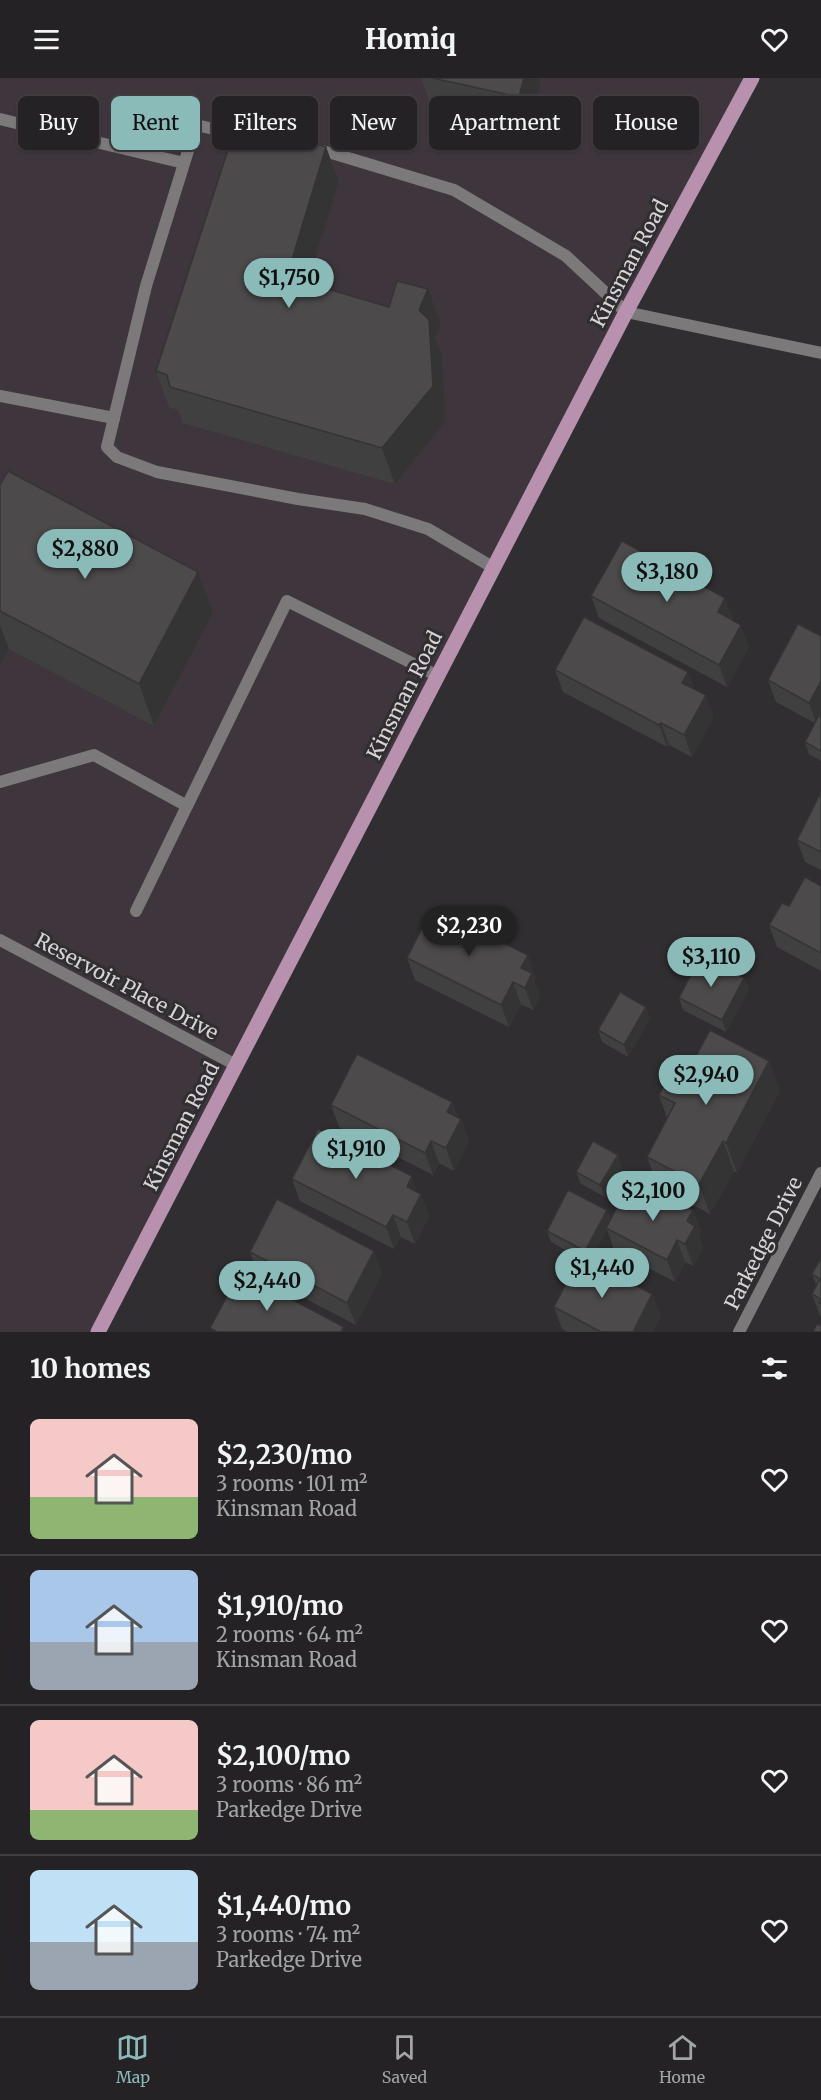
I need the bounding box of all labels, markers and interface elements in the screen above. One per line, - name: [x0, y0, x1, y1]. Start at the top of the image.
- text: Homiq: [365, 22, 456, 56]
- icon: menu: [30, 23, 63, 56]
- icon: heart: [758, 23, 791, 56]
- chip: Buy: [18, 96, 99, 150]
- chip: Rent: [111, 96, 200, 150]
- chip: Filters: [212, 96, 318, 150]
- chip: New: [330, 96, 417, 150]
- chip: Apartment: [429, 96, 581, 150]
- chip: House: [593, 96, 699, 150]
- street label: Kinsman Road: [585, 195, 673, 331]
- pin: $1,750: [240, 258, 338, 309]
- text: $1,750: [258, 265, 320, 290]
- pin: $2,880: [36, 529, 134, 580]
- text: $2,880: [51, 536, 119, 561]
- pin: $3,180: [618, 552, 716, 603]
- text: $3,180: [635, 559, 699, 584]
- street label: Kinsman Road: [361, 627, 447, 763]
- pin: $2,230: [420, 906, 518, 957]
- text: $2,230: [436, 913, 502, 938]
- street label: Reservoir Place Drive: [31, 927, 223, 1045]
- pin: $3,110: [662, 937, 760, 988]
- text: $3,110: [681, 944, 741, 969]
- pin: $2,940: [657, 1055, 755, 1106]
- street label: Kinsman Road: [138, 1058, 224, 1194]
- text: $2,940: [673, 1062, 739, 1087]
- pin: $1,910: [307, 1129, 405, 1180]
- text: $1,910: [326, 1136, 386, 1161]
- pin: $2,100: [604, 1171, 702, 1222]
- street label: Parkedge Drive: [719, 1172, 807, 1314]
- text: $2,100: [620, 1178, 686, 1203]
- pin: $1,440: [553, 1248, 651, 1299]
- text: $1,440: [569, 1255, 635, 1280]
- pin: $2,440: [218, 1261, 316, 1312]
- text: $2,440: [233, 1268, 301, 1293]
- text: 10 homes: [30, 1352, 151, 1385]
- icon: filters: [758, 1352, 791, 1385]
- text: $2,230/mo: [216, 1438, 352, 1471]
- icon: home: [78, 1443, 150, 1515]
- icon: heart: [758, 1463, 791, 1496]
- text: 3 rooms · 101 m²: [216, 1471, 367, 1496]
- text: Kinsman Road: [216, 1496, 357, 1521]
- text: $1,910/mo: [216, 1589, 343, 1622]
- icon: home: [78, 1594, 150, 1666]
- icon: heart: [758, 1614, 791, 1647]
- text: 2 rooms · 64 m²: [216, 1622, 363, 1647]
- text: Kinsman Road: [216, 1647, 357, 1672]
- text: $2,100/mo: [216, 1739, 350, 1772]
- icon: home: [78, 1744, 150, 1816]
- icon: heart: [758, 1764, 791, 1797]
- text: 3 rooms · 86 m²: [216, 1772, 362, 1797]
- text: Parkedge Drive: [216, 1797, 362, 1822]
- text: $1,440/mo: [216, 1889, 351, 1922]
- icon: home: [78, 1894, 150, 1966]
- icon: heart: [758, 1914, 791, 1947]
- text: 3 rooms · 74 m²: [216, 1922, 360, 1947]
- text: Parkedge Drive: [216, 1947, 362, 1972]
- tab: Map: [116, 2031, 150, 2087]
- tab: Saved: [382, 2031, 427, 2087]
- tab: Home: [659, 2031, 705, 2087]

